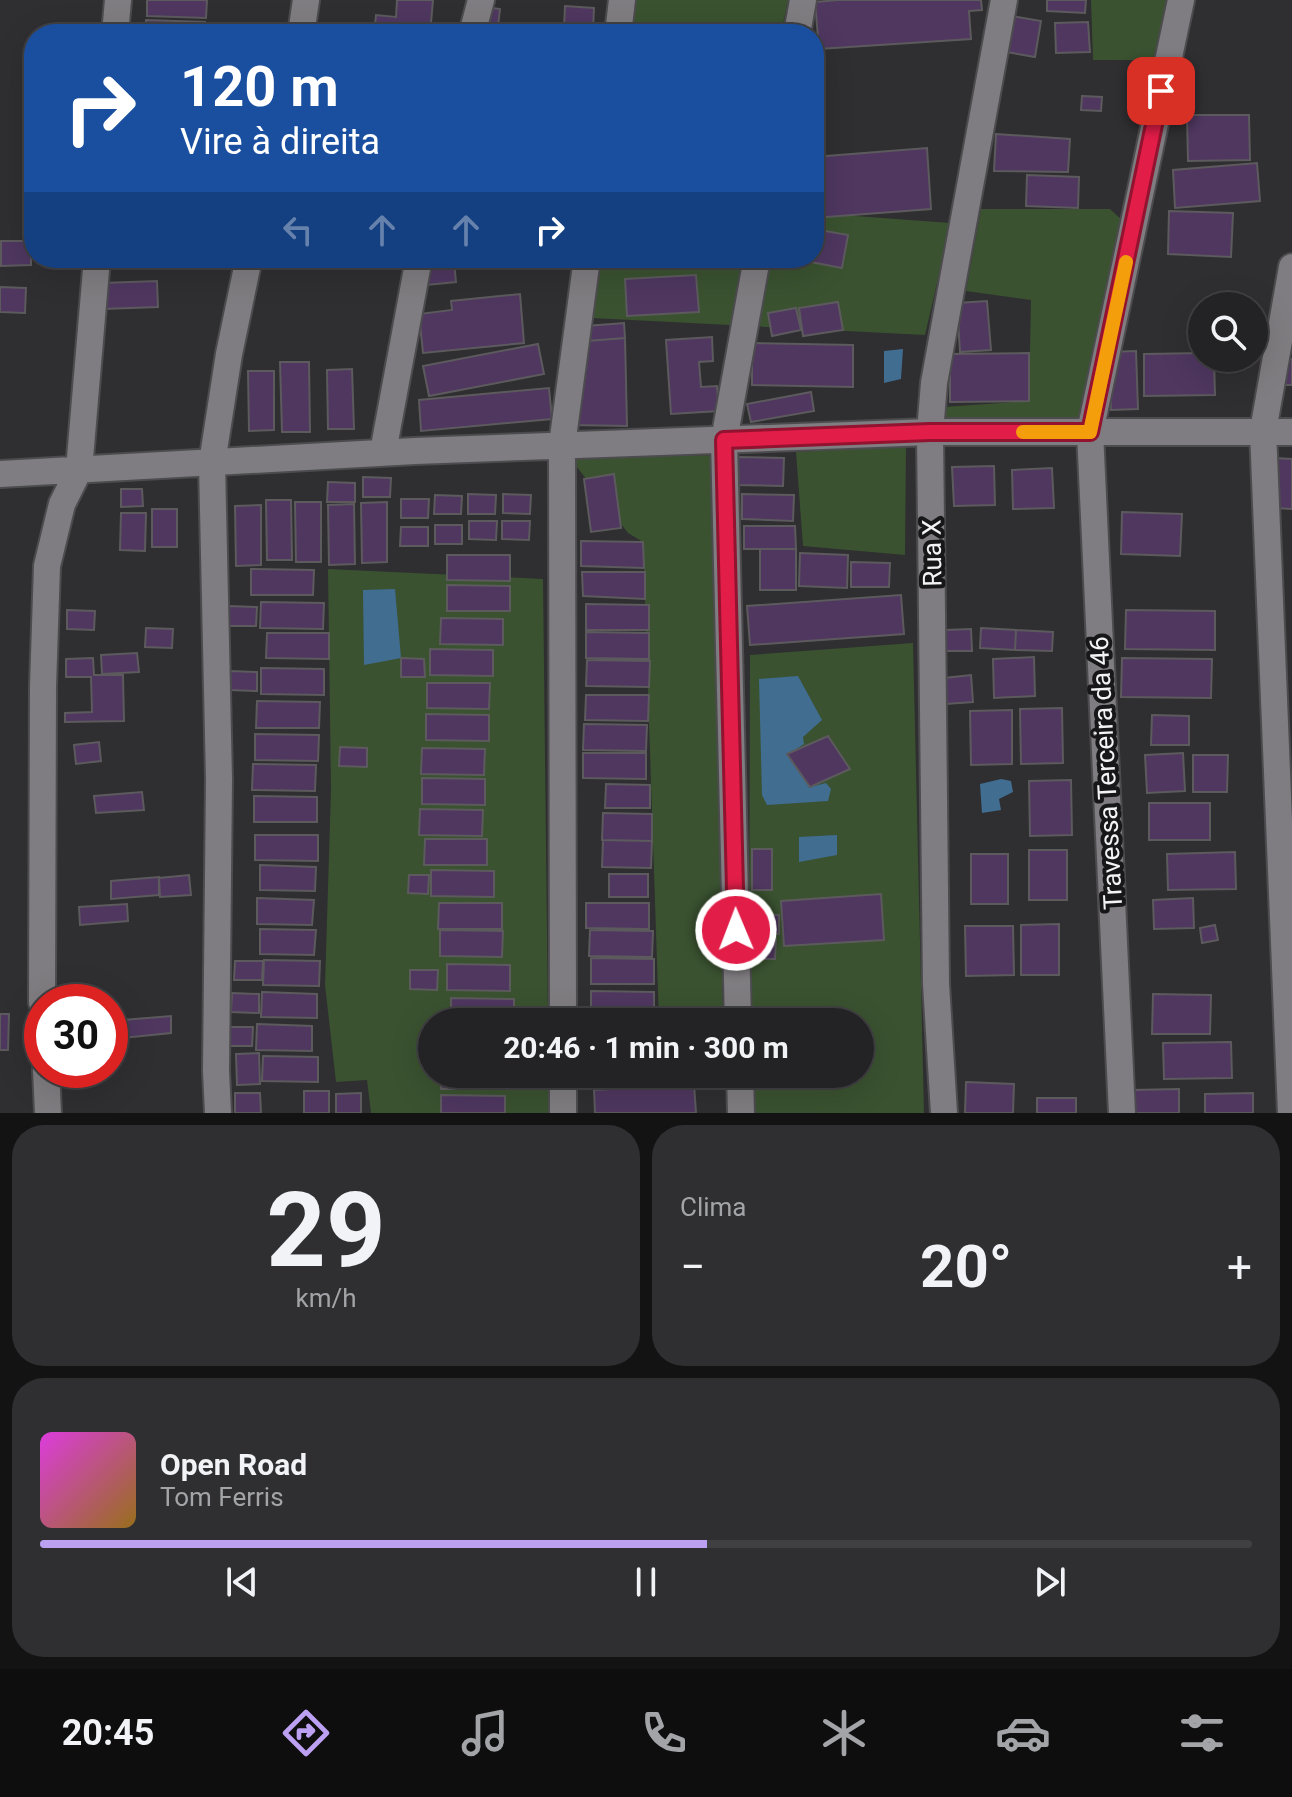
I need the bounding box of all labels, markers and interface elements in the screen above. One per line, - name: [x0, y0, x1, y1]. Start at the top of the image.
- text: 120 m: [180, 54, 339, 120]
- icon: right: [48, 56, 152, 160]
- pin: [1127, 57, 1195, 125]
- icon: arrive: [1139, 69, 1183, 113]
- text: Vire à direita: [180, 121, 380, 163]
- icon: left: [276, 208, 320, 252]
- icon: ahead: [360, 208, 404, 252]
- icon: ahead: [444, 208, 488, 252]
- icon: right: [528, 208, 572, 252]
- map controls: [1188, 292, 1268, 372]
- button: search: [1188, 292, 1268, 372]
- street label: Rua X: [916, 519, 948, 587]
- street label: Travessa Terceira da 46: [1084, 636, 1128, 910]
- position arrow: [694, 888, 778, 972]
- speed limit sign: 30: [24, 984, 128, 1088]
- text: 20:46 · 1 min · 300 m: [503, 1030, 789, 1065]
- text: 29: [266, 1170, 386, 1291]
- text: Clima: [680, 1192, 747, 1222]
- text: 20°: [920, 1231, 1012, 1302]
- text: −: [680, 1241, 705, 1293]
- text: +: [1227, 1241, 1252, 1293]
- text: km/h: [295, 1283, 357, 1313]
- text: Open Road: [160, 1447, 307, 1482]
- text: Tom Ferris: [160, 1482, 284, 1512]
- icon: previous: [220, 1560, 264, 1604]
- icon: pause: [624, 1560, 668, 1604]
- icon: next: [1028, 1560, 1072, 1604]
- icon: directions: [278, 1705, 334, 1761]
- icon: music: [457, 1705, 513, 1761]
- icon: phone: [636, 1705, 692, 1761]
- icon: climate: [816, 1705, 872, 1761]
- icon: car: [995, 1705, 1051, 1761]
- icon: filters: [1174, 1705, 1230, 1761]
- text: 20:45: [62, 1712, 154, 1754]

